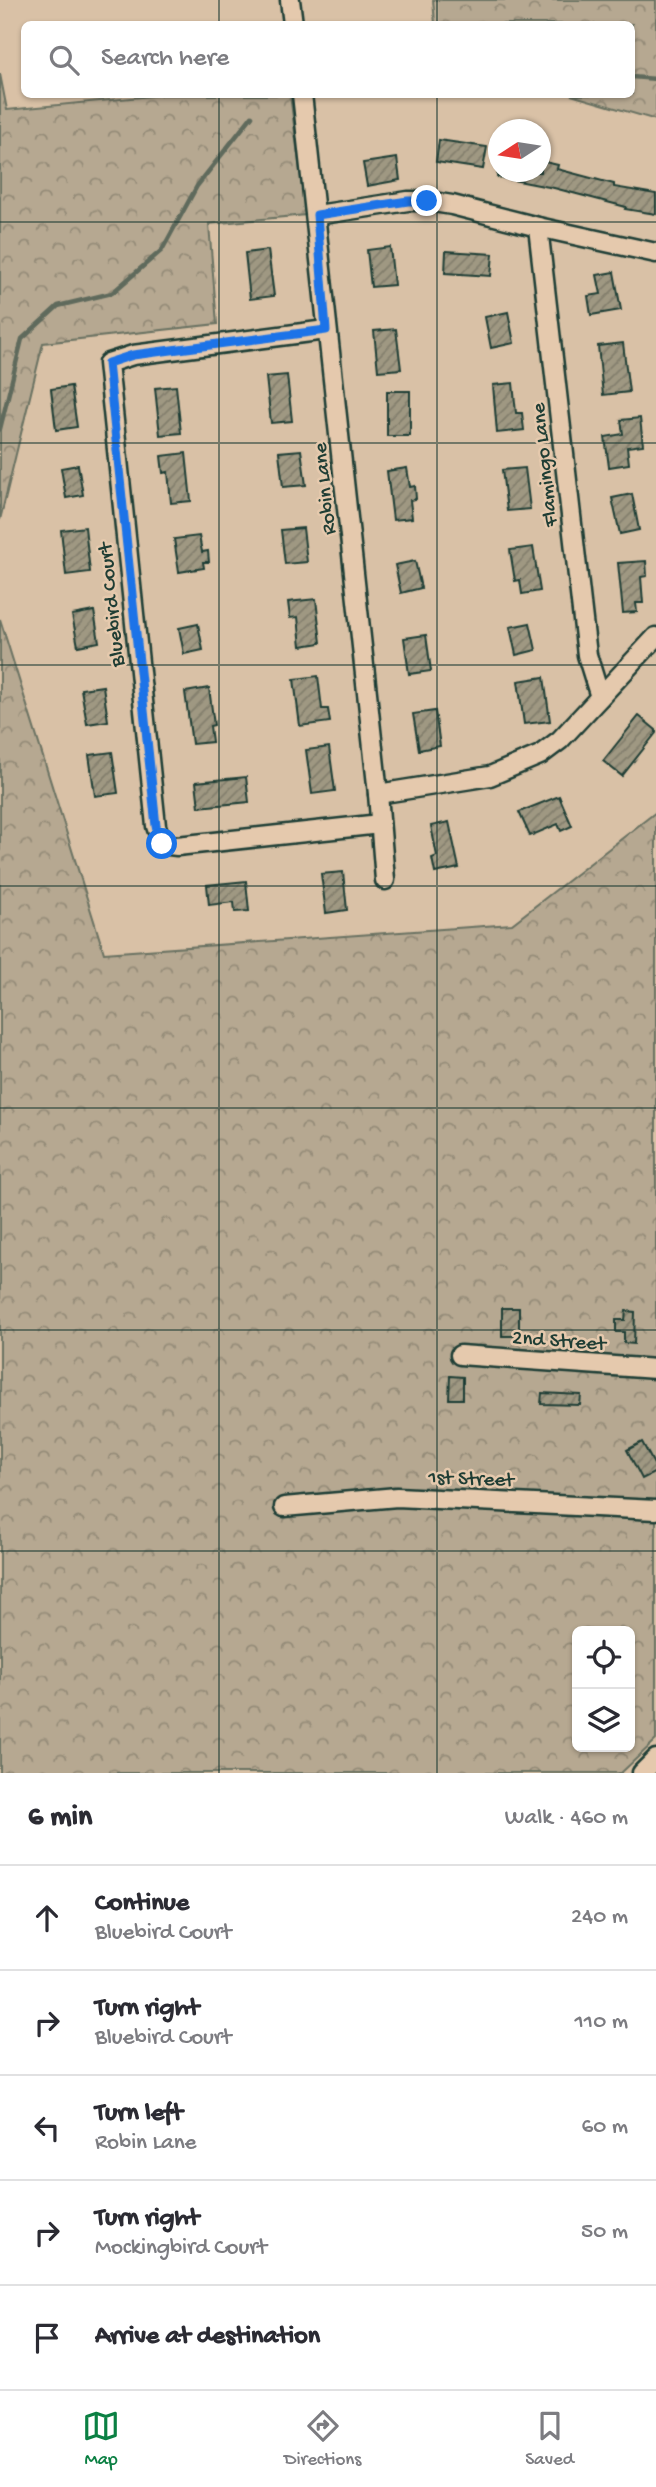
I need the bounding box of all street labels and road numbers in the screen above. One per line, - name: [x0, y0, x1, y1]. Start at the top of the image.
- street label: Flamingo Lane: [527, 400, 566, 529]
- street label: Robin Lane: [309, 440, 344, 536]
- street label: Bluebird Court: [94, 539, 133, 669]
- street label: 2nd Street: [511, 1327, 609, 1358]
- street label: 1st Street: [427, 1466, 517, 1495]

